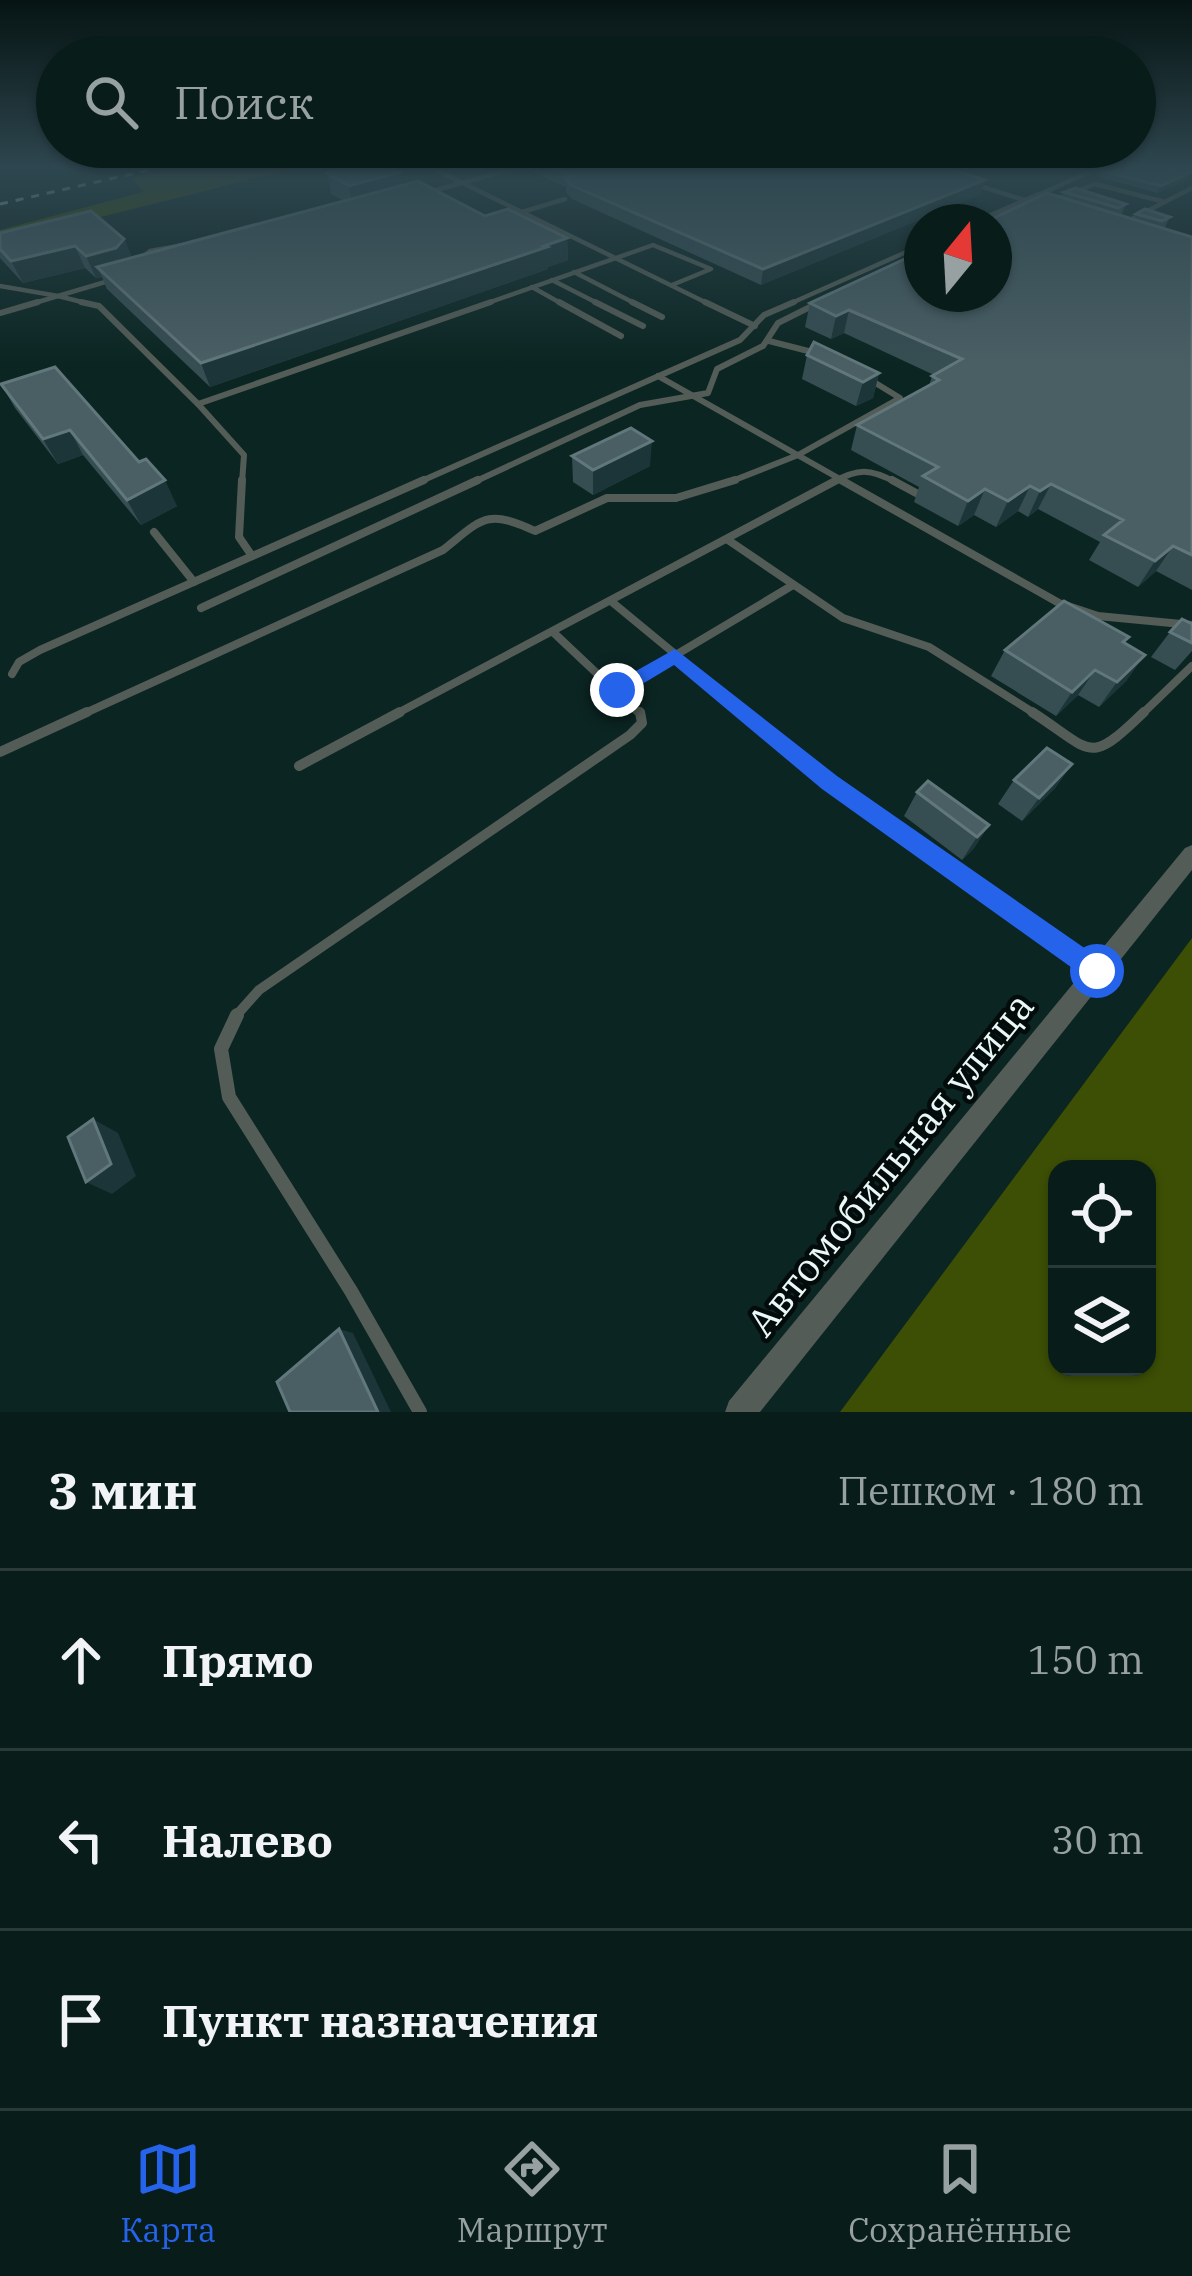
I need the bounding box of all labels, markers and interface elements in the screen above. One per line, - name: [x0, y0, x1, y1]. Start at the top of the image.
- search box: [36, 36, 1156, 168]
- icon: search: [78, 69, 144, 135]
- text: Поиск: [174, 73, 314, 131]
- north arrow: [904, 204, 1012, 312]
- route end: [590, 663, 644, 717]
- route start: [1070, 944, 1124, 998]
- street label: Автомобильная улица: [735, 981, 1044, 1346]
- map controls: [1048, 1160, 1156, 1376]
- button: locate: [1048, 1160, 1156, 1268]
- button: layers: [1048, 1268, 1156, 1376]
- text: 3 мин: [48, 1457, 198, 1523]
- text: Пешком · 180 m: [838, 1465, 1144, 1516]
- icon: ahead: [48, 1627, 114, 1693]
- text: Прямо: [162, 1631, 314, 1689]
- text: 150 m: [1028, 1634, 1144, 1685]
- icon: left: [48, 1807, 114, 1873]
- text: Налево: [162, 1811, 333, 1869]
- text: 30 m: [1051, 1814, 1144, 1865]
- icon: arrive: [48, 1987, 114, 2053]
- text: Пункт назначения: [162, 1991, 599, 2049]
- tab: Карта: [120, 2136, 216, 2251]
- tab: Маршрут: [457, 2136, 608, 2251]
- tab: Сохранённые: [848, 2136, 1072, 2251]

